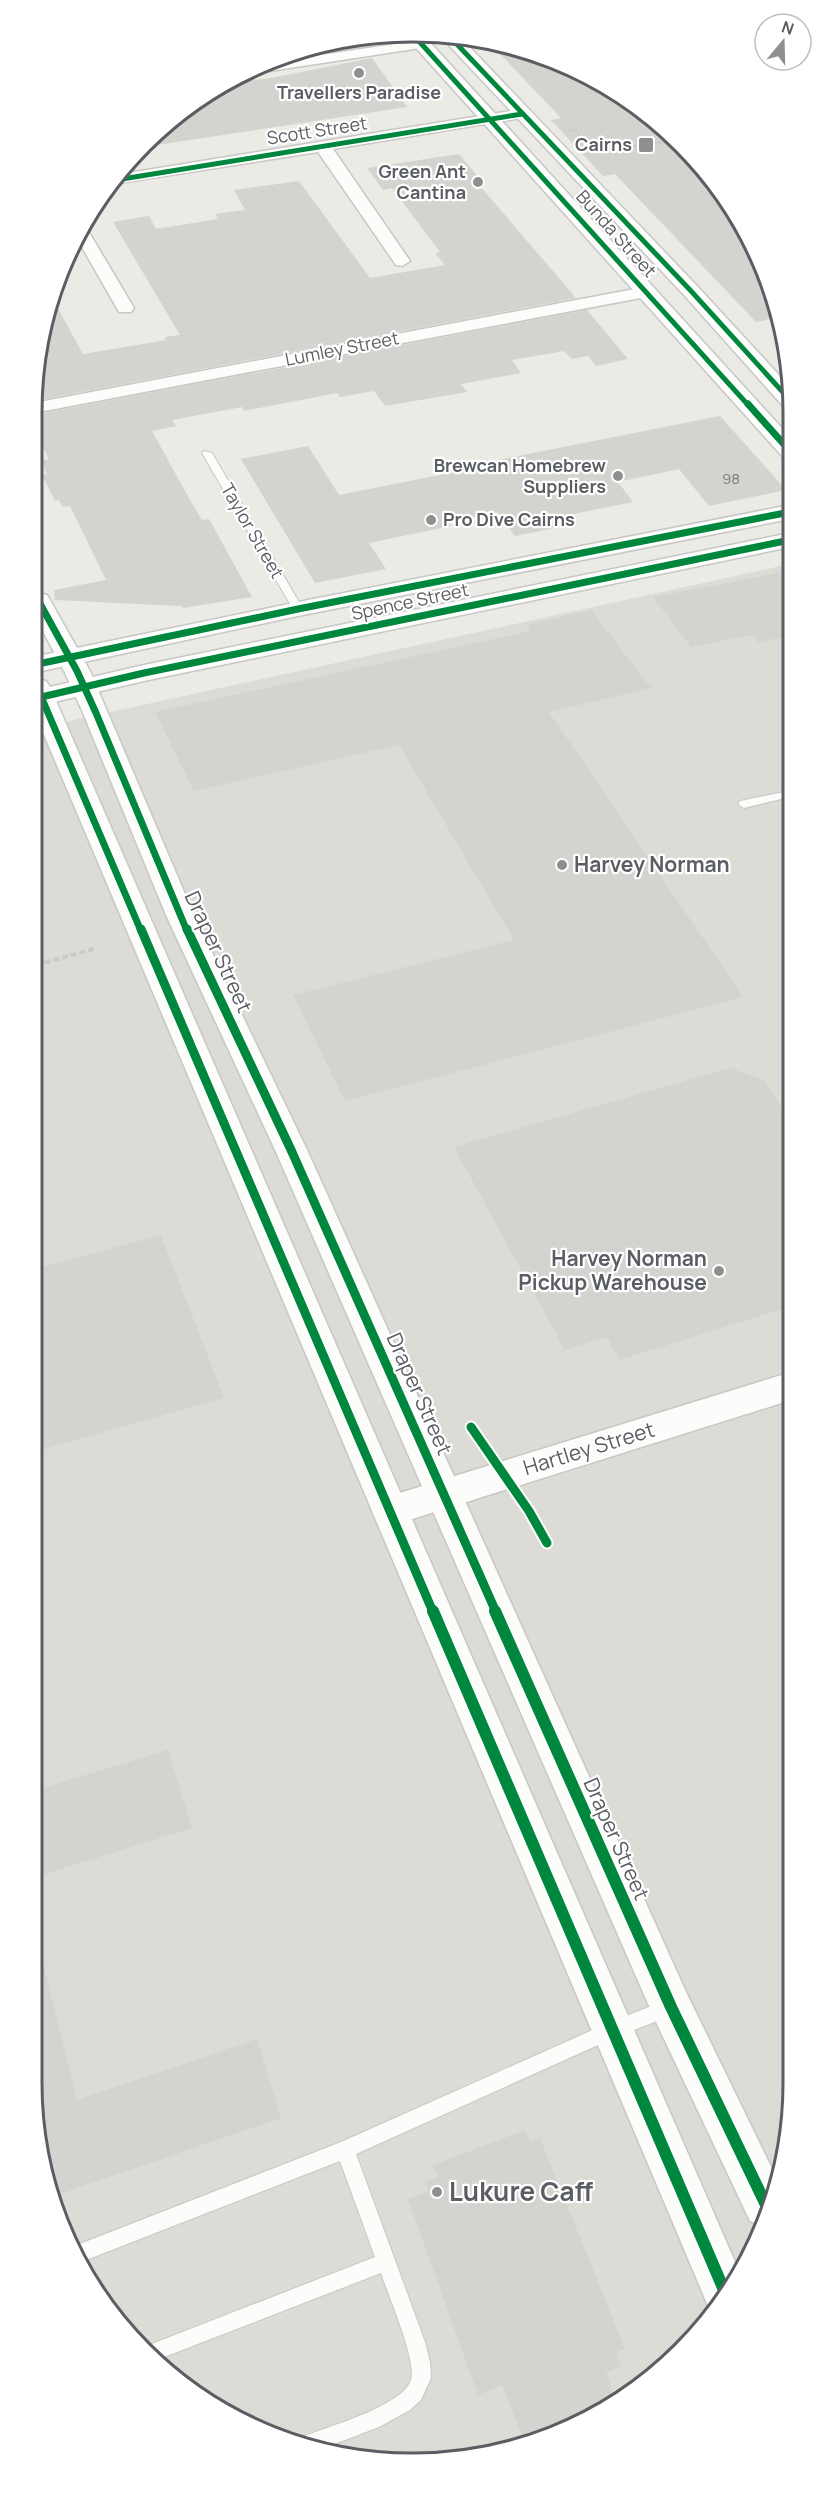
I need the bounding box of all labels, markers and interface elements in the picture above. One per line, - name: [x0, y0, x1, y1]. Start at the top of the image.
- north arrow: [753, 12, 813, 72]
- text: N: [779, 16, 797, 40]
- marker: Travellers Paradise: [352, 66, 366, 80]
- place label: Travellers Paradise: [277, 80, 441, 104]
- street label: Scott Street: [265, 110, 369, 150]
- place label: Cairns: [575, 132, 632, 156]
- marker: Cairns: [637, 136, 655, 154]
- place label: Green Ant Cantina: [378, 159, 466, 204]
- marker: Green Ant Cantina: [471, 175, 485, 189]
- street label: Bunda Street: [571, 185, 662, 282]
- street label: Lumley Street: [283, 325, 401, 371]
- place label: Brewcan Homebrew Suppliers: [434, 453, 607, 498]
- house number: 98: [722, 468, 740, 489]
- marker: Brewcan Homebrew Suppliers: [611, 469, 625, 483]
- street label: Taylor Street: [216, 478, 290, 583]
- place label: Pro Dive Cairns: [443, 507, 575, 531]
- marker: Pro Dive Cairns: [424, 513, 438, 527]
- street label: Spence Street: [349, 577, 471, 625]
- place label: Harvey Norman: [574, 850, 730, 878]
- marker: Harvey Norman: [555, 858, 569, 872]
- street label: Draper Street: [179, 886, 259, 1017]
- place label: Harvey Norman Pickup Warehouse: [518, 1244, 707, 1296]
- marker: Harvey Norman Pickup Warehouse: [712, 1264, 726, 1278]
- street label: Draper Street: [380, 1328, 459, 1459]
- street label: Hartley Street: [520, 1415, 658, 1481]
- street label: Draper Street: [577, 1773, 656, 1904]
- place label: Lukure Caff: [449, 2173, 594, 2209]
- marker: Lukure Caff: [430, 2185, 444, 2199]

